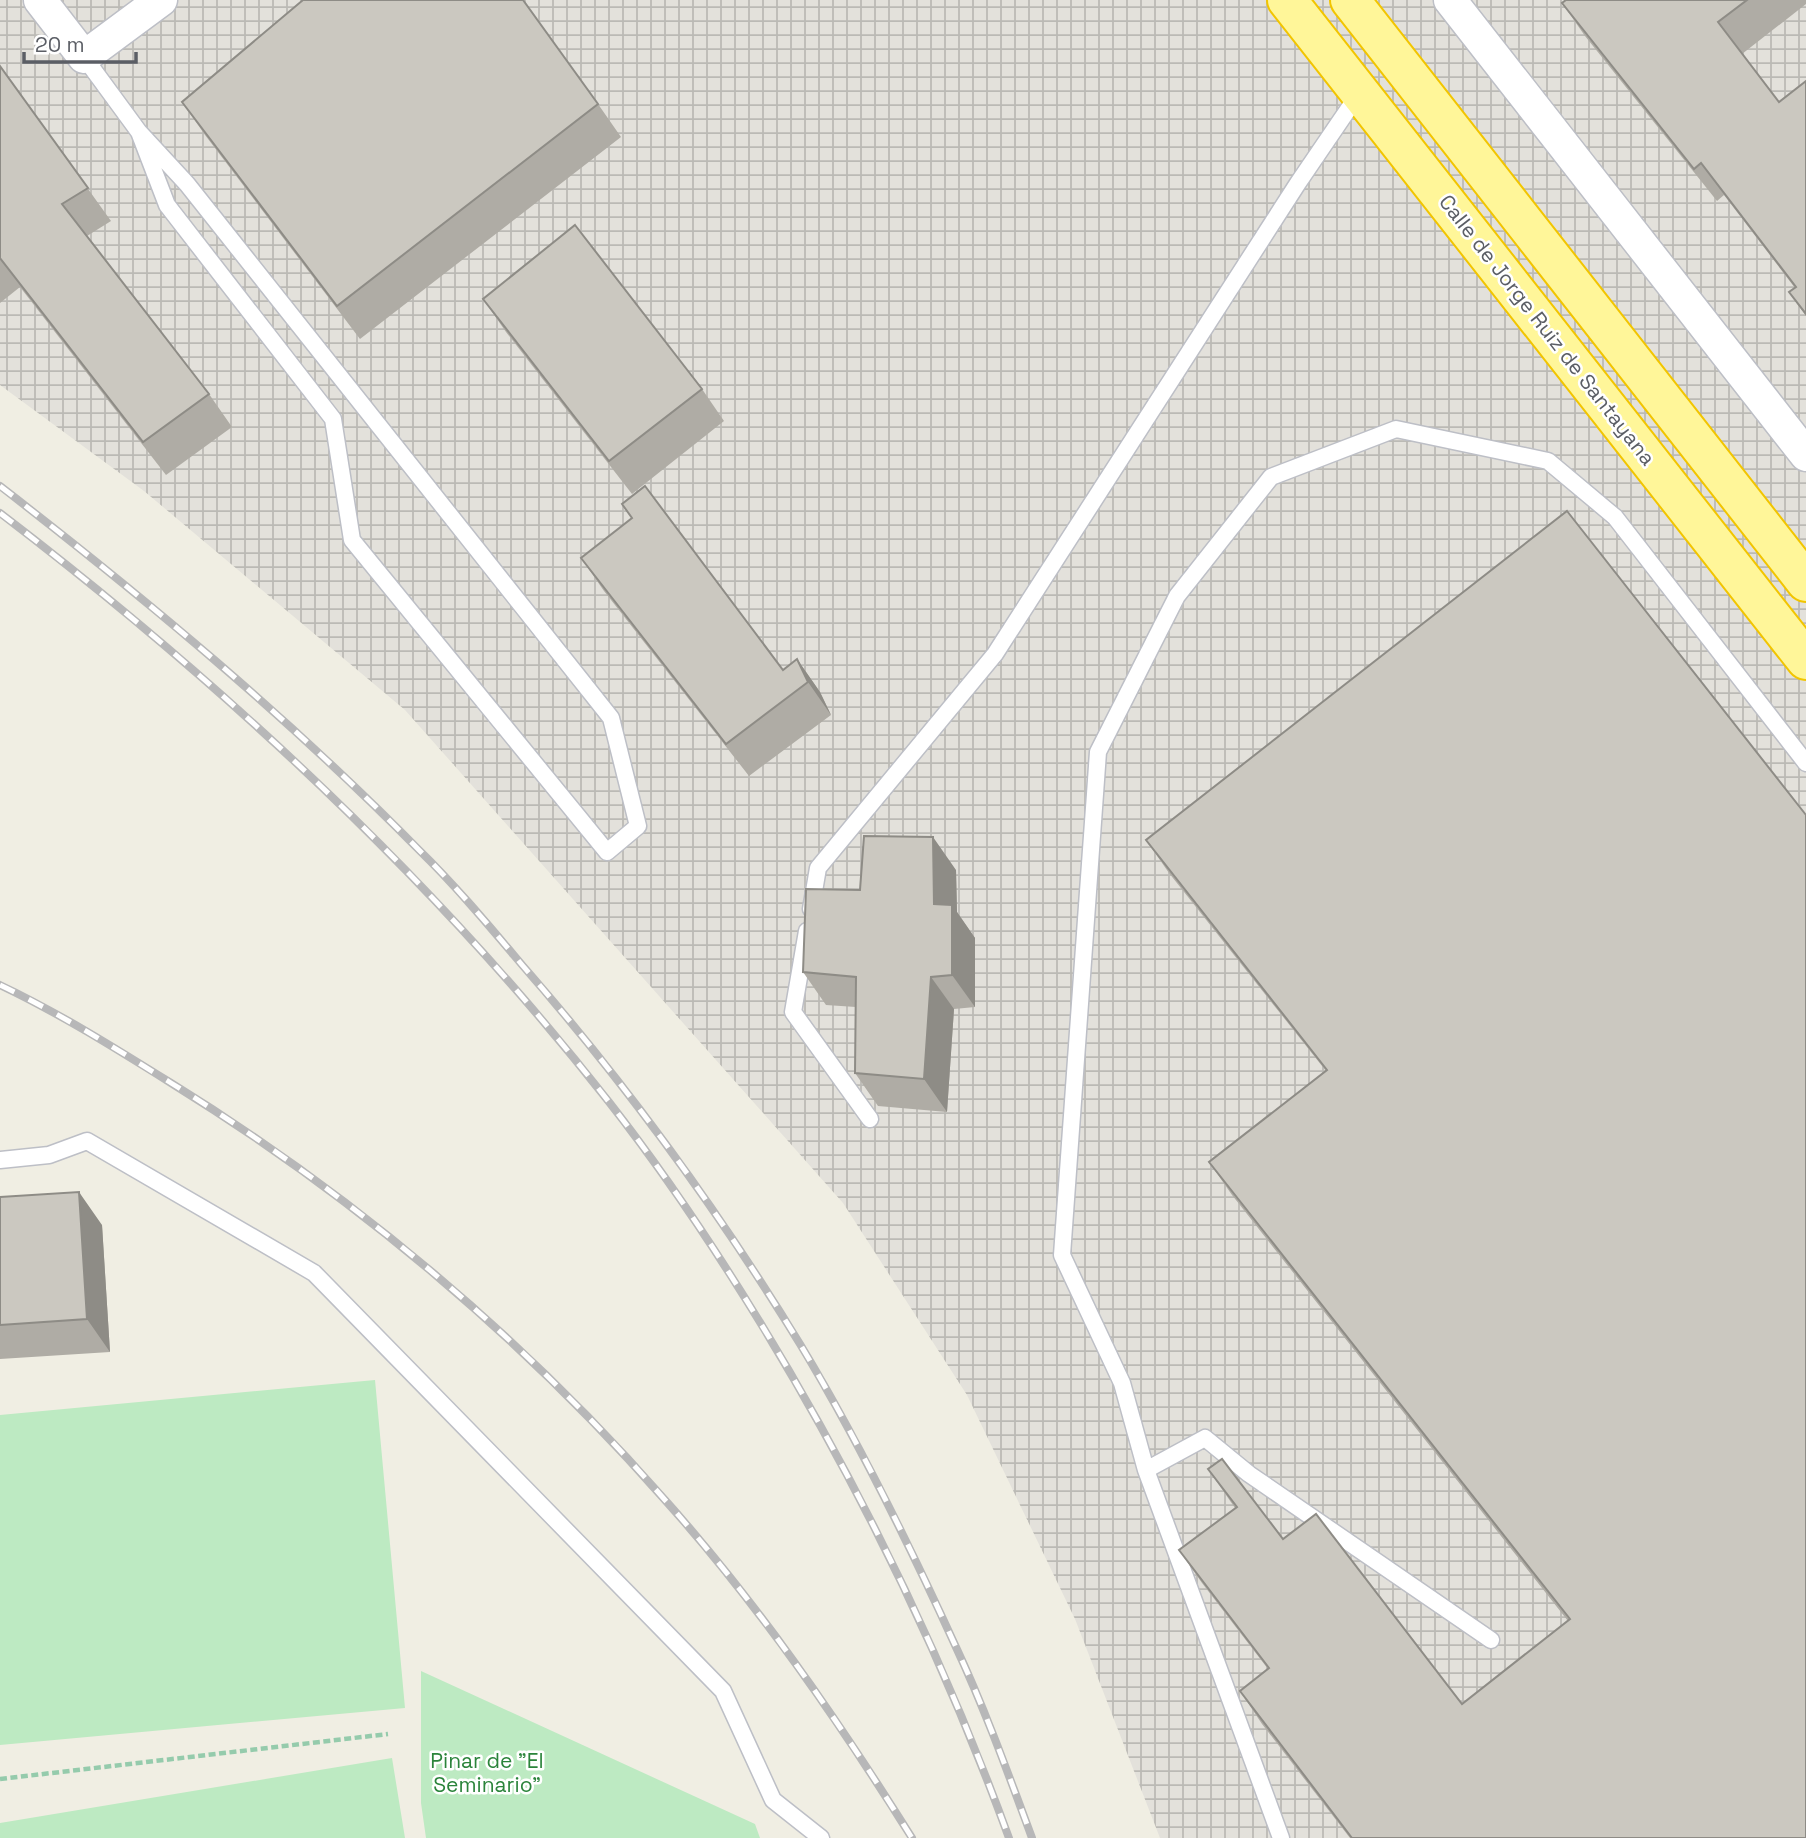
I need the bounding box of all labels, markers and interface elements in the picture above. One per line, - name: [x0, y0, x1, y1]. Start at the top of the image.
- scale bar: [24, 21, 136, 65]
- text: 20 m: [35, 31, 85, 58]
- street label: Calle de Jorge Ruiz de Santayana: [1433, 189, 1662, 471]
- park label: Pinar de "El Seminario": [430, 1747, 544, 1798]

